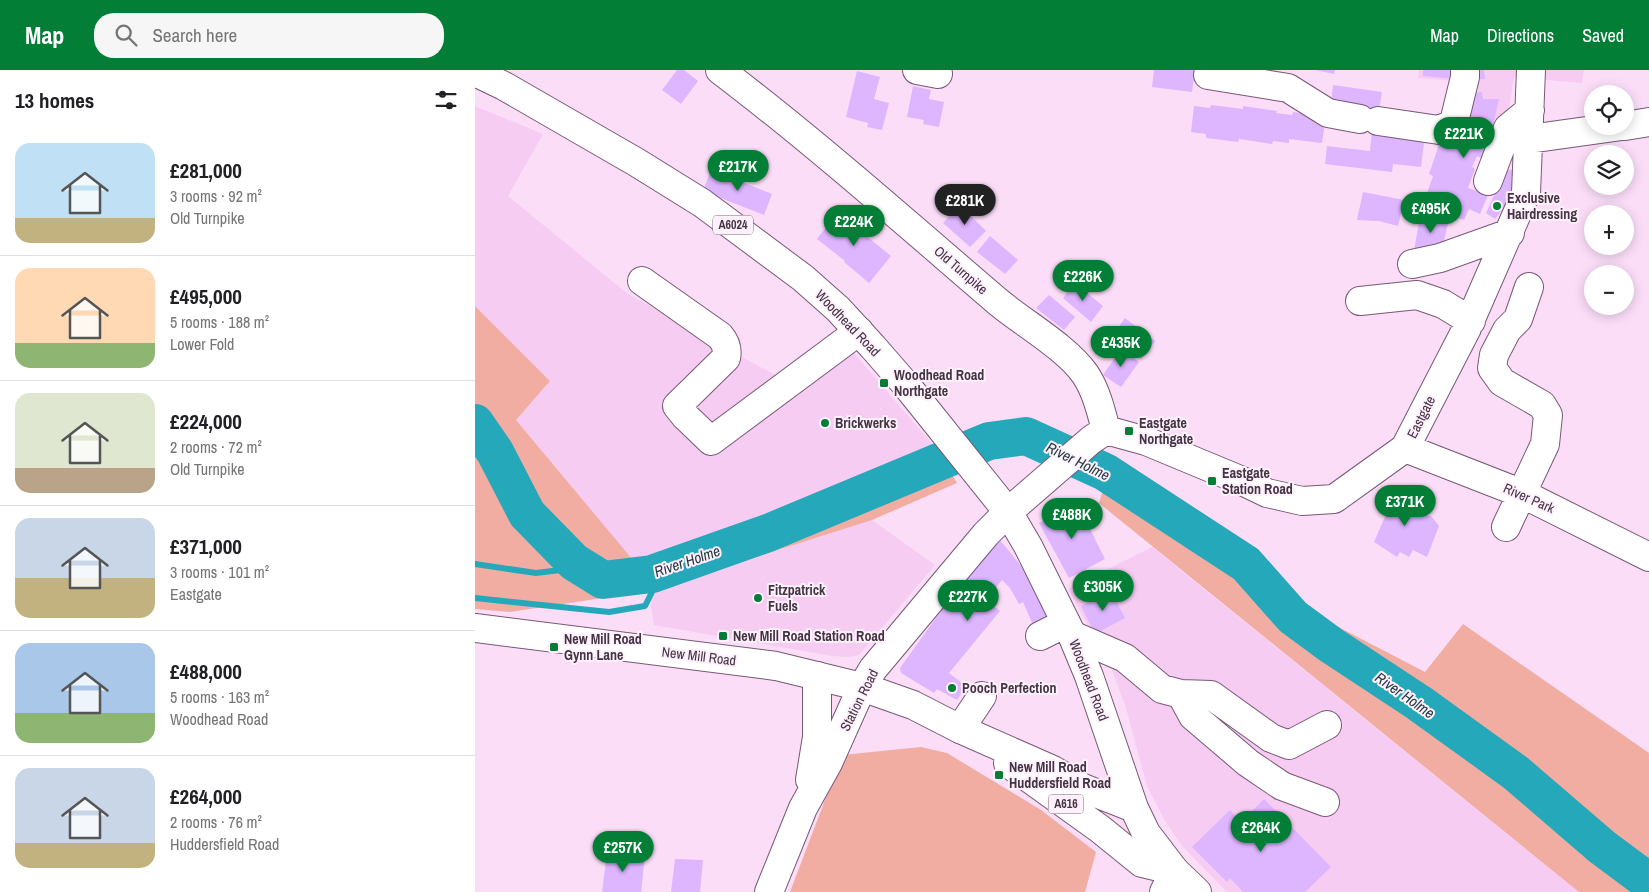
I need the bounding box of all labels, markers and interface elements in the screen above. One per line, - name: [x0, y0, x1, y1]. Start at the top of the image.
- search box: [94, 13, 444, 58]
- text: Map: [25, 19, 64, 51]
- icon: search: [112, 21, 140, 49]
- text: Search here: [152, 22, 237, 48]
- text: Map: [1430, 23, 1459, 48]
- text: Directions: [1487, 23, 1554, 48]
- text: Saved: [1582, 23, 1624, 48]
- map controls: [1584, 85, 1634, 315]
- button: locate: [1584, 85, 1634, 135]
- text: 13 homes: [15, 86, 94, 115]
- icon: filters: [432, 86, 460, 114]
- pin: £221K: [1429, 116, 1499, 159]
- text: £221K: [1445, 122, 1483, 144]
- button: layers: [1584, 145, 1634, 195]
- pin: £217K: [703, 150, 773, 192]
- text: £217K: [719, 155, 757, 177]
- text: £281,000: [170, 156, 242, 185]
- icon: home: [55, 163, 115, 223]
- pin: £281K: [930, 184, 1000, 226]
- text: 3 rooms · 92 m²: [170, 185, 262, 207]
- text: £281K: [946, 189, 984, 211]
- place label: Exclusive Hairdressing: [1507, 189, 1577, 223]
- pin: £495K: [1396, 191, 1466, 234]
- text: £495K: [1412, 197, 1450, 219]
- marker: Exclusive Hairdressing: [1491, 200, 1503, 212]
- pin: £224K: [819, 204, 889, 247]
- button: +: [1584, 205, 1634, 255]
- text: Old Turnpike: [170, 207, 245, 229]
- text: £224K: [835, 210, 873, 232]
- road number: A6024: [713, 216, 753, 234]
- street label: Old Turnpike: [930, 242, 992, 298]
- pin: £226K: [1048, 260, 1118, 302]
- text: £226K: [1064, 265, 1102, 287]
- button: −: [1584, 265, 1634, 315]
- text: £495,000: [170, 282, 242, 311]
- street label: Woodhead Road: [812, 286, 884, 360]
- icon: home: [55, 288, 115, 348]
- text: 5 rooms · 188 m²: [170, 311, 269, 333]
- pin: £435K: [1086, 326, 1156, 368]
- text: £435K: [1102, 331, 1140, 353]
- text: Lower Fold: [170, 333, 234, 355]
- place label: Woodhead Road Northgate: [894, 366, 984, 400]
- marker: Woodhead Road Northgate: [878, 377, 890, 389]
- street label: Eastgate: [1403, 393, 1439, 441]
- text: £224,000: [170, 407, 242, 436]
- icon: home: [55, 413, 115, 473]
- place label: Brickwerks: [835, 414, 896, 432]
- place label: Eastgate Northgate: [1139, 414, 1193, 448]
- marker: Brickwerks: [819, 417, 831, 429]
- marker: Eastgate Northgate: [1123, 425, 1135, 437]
- text: 2 rooms · 72 m²: [170, 436, 262, 458]
- water label: River Holme: [1043, 437, 1113, 485]
- text: Old Turnpike: [170, 458, 245, 480]
- place label: Eastgate Station Road: [1222, 464, 1293, 498]
- marker: Eastgate Station Road: [1206, 475, 1218, 487]
- street label: River Park: [1501, 479, 1558, 517]
- pin: £371K: [1370, 484, 1440, 527]
- text: £371K: [1386, 490, 1424, 512]
- pin: £488K: [1037, 498, 1107, 540]
- text: £488K: [1053, 503, 1091, 525]
- text: £371,000: [170, 532, 242, 561]
- icon: home: [55, 538, 115, 598]
- water label: River Holme: [651, 540, 723, 582]
- text: 3 rooms · 101 m²: [170, 561, 269, 583]
- pin: £305K: [1068, 570, 1138, 612]
- text: £305K: [1084, 575, 1122, 597]
- pin: £227K: [933, 580, 1003, 622]
- place label: Fitzpatrick Fuels: [768, 581, 826, 615]
- text: Eastgate: [170, 583, 222, 605]
- text: £227K: [949, 585, 987, 607]
- marker: Fitzpatrick Fuels: [752, 592, 764, 604]
- place label: New Mill Road Station Road: [733, 627, 885, 645]
- place label: New Mill Road Gynn Lane: [564, 630, 642, 664]
- marker: New Mill Road Station Road: [717, 630, 729, 642]
- street label: Woodhead Road: [1065, 637, 1113, 723]
- marker: New Mill Road Gynn Lane: [548, 641, 560, 653]
- street label: New Mill Road: [661, 643, 737, 669]
- text: £488,000: [170, 657, 242, 686]
- icon: home: [55, 663, 115, 723]
- street label: Station Road: [836, 666, 882, 734]
- water label: River Holme: [1371, 667, 1439, 723]
- place label: Pooch Perfection: [962, 679, 1056, 697]
- marker: Pooch Perfection: [946, 682, 958, 694]
- text: 5 rooms · 163 m²: [170, 686, 269, 708]
- text: Woodhead Road: [170, 708, 268, 730]
- place label: New Mill Road Huddersfield Road: [1009, 758, 1111, 792]
- marker: New Mill Road Huddersfield Road: [993, 769, 1005, 781]
- text: £264,000: [170, 782, 242, 811]
- icon: home: [55, 788, 115, 848]
- road number: A616: [1049, 794, 1083, 814]
- pin: £264K: [1226, 810, 1296, 853]
- text: 2 rooms · 76 m²: [170, 811, 262, 833]
- text: £264K: [1242, 816, 1280, 838]
- pin: £257K: [588, 830, 658, 873]
- text: Huddersfield Road: [170, 833, 279, 855]
- text: £257K: [604, 836, 642, 858]

